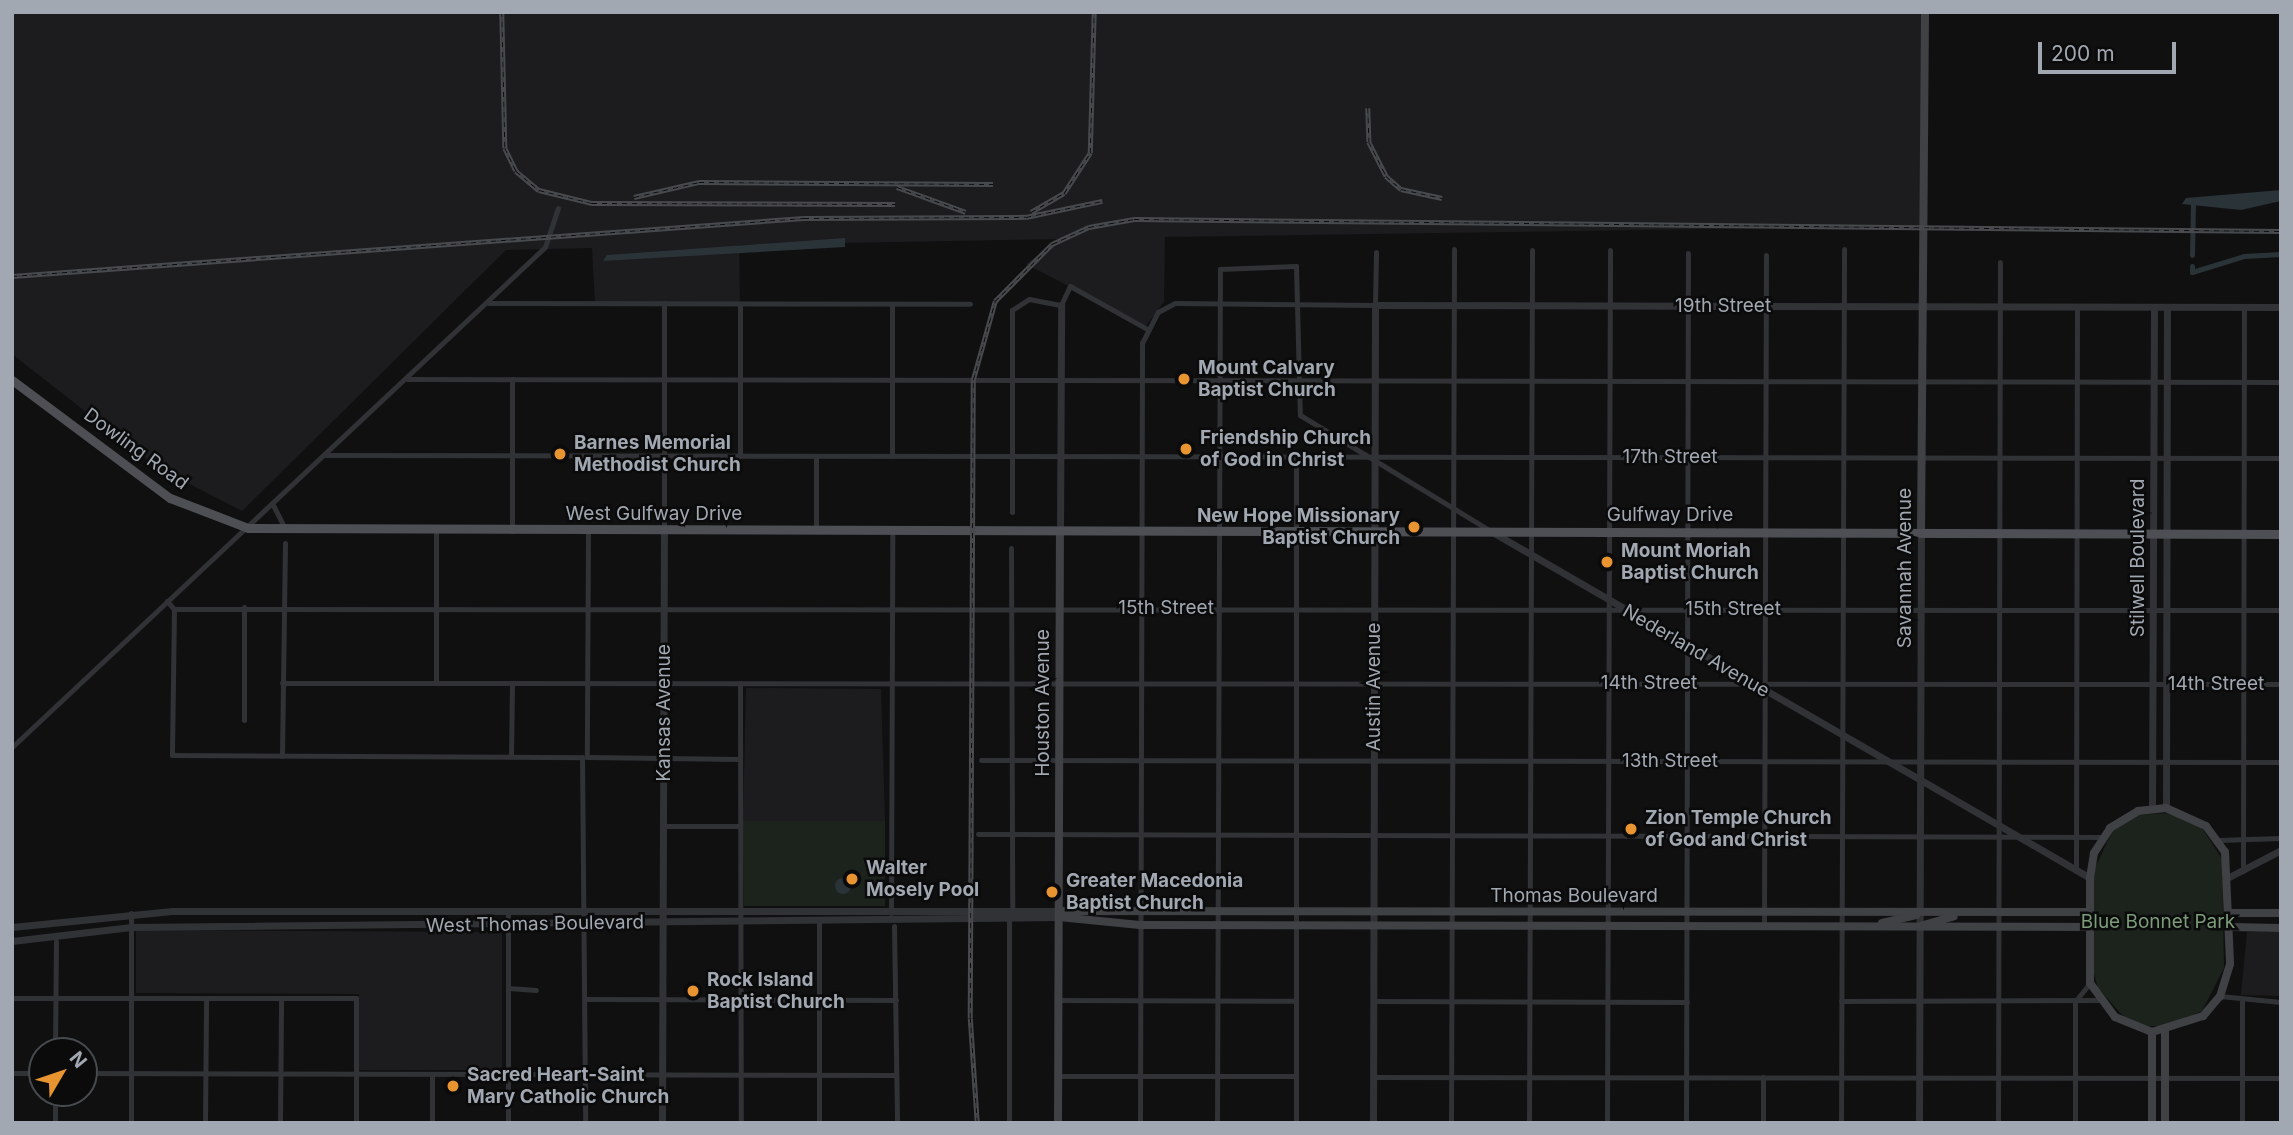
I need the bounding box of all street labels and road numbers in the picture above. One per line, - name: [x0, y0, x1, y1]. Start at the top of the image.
- street label: 19th Street: [1675, 295, 1771, 317]
- street label: Dowling Road: [79, 403, 193, 495]
- street label: 17th Street: [1623, 446, 1717, 468]
- street label: Stilwell Boulevard: [2127, 479, 2149, 637]
- street label: Savannah Avenue: [1894, 488, 1916, 648]
- street label: West Gulfway Drive: [566, 503, 742, 525]
- street label: Gulfway Drive: [1607, 504, 1733, 526]
- street label: 15th Street: [1118, 597, 1214, 619]
- street label: 15th Street: [1685, 598, 1781, 620]
- street label: Nederland Avenue: [1619, 600, 1773, 702]
- street label: Austin Avenue: [1363, 623, 1385, 751]
- street label: Houston Avenue: [1032, 629, 1054, 777]
- street label: Kansas Avenue: [653, 644, 675, 782]
- street label: 14th Street: [1601, 672, 1697, 694]
- street label: 14th Street: [2168, 673, 2264, 695]
- street label: 13th Street: [1622, 750, 1718, 772]
- street label: Thomas Boulevard: [1490, 885, 1658, 907]
- street label: West Thomas Boulevard: [426, 911, 644, 937]

